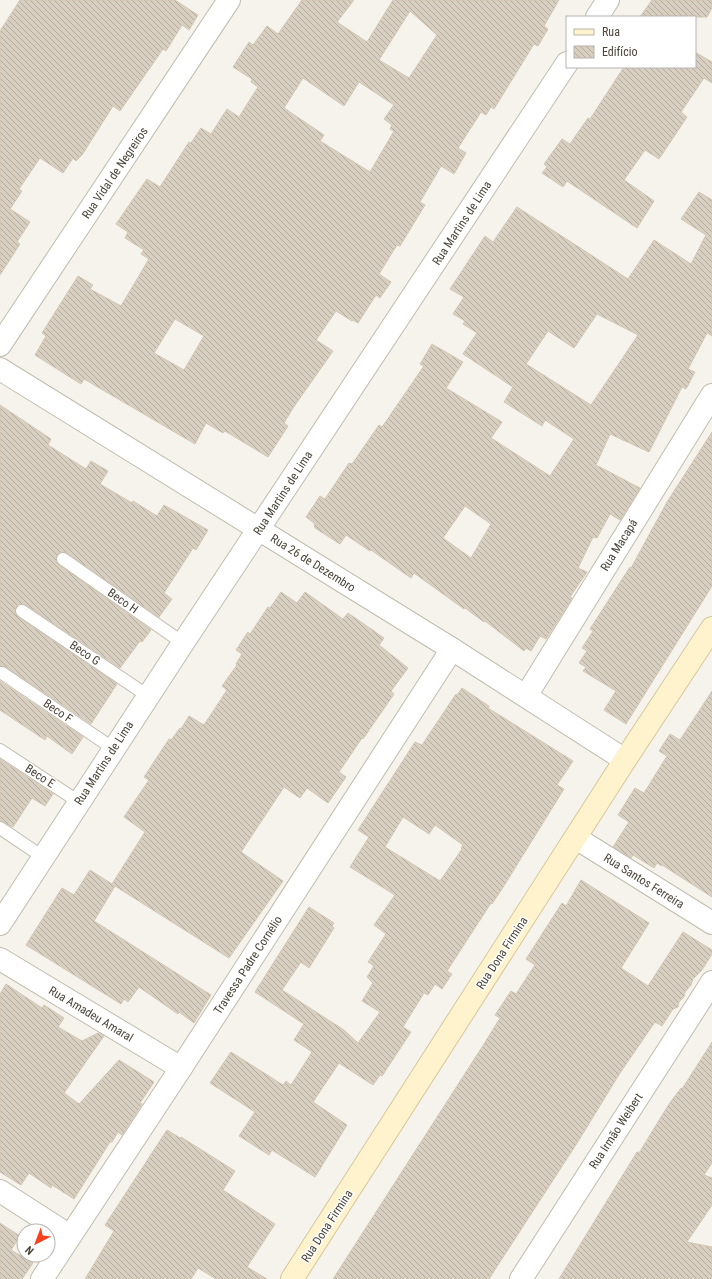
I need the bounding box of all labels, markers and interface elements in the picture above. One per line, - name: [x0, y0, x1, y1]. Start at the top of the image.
- legend: [566, 16, 696, 68]
- text: Rua: [602, 25, 620, 39]
- text: Edifício: [602, 45, 638, 59]
- street label: Rua Vidal de Negreiros: [79, 124, 151, 222]
- street label: Rua Martins de Lima: [430, 178, 495, 268]
- street label: Rua Martins de Lima: [251, 448, 316, 538]
- street label: Rua Macapá: [598, 516, 641, 573]
- street label: Rua 26 de Dezembro: [268, 531, 358, 595]
- street label: Beco H: [105, 586, 141, 616]
- street label: Beco G: [67, 638, 103, 668]
- street label: Beco F: [41, 696, 75, 726]
- street label: Rua Martins de Lima: [72, 718, 137, 808]
- street label: Beco E: [23, 761, 57, 791]
- street label: Rua Santos Ferreira: [601, 851, 687, 911]
- street label: Travessa Padre Cornélio: [211, 913, 285, 1017]
- street label: Rua Dona Firmina: [473, 914, 531, 992]
- street label: Rua Amadeu Amaral: [46, 983, 136, 1045]
- street label: Rua Irmão Weibert: [586, 1090, 646, 1171]
- street label: Rua Dona Firmina: [298, 1187, 356, 1265]
- north arrow: [16, 1223, 56, 1263]
- text: N: [23, 1243, 37, 1257]

